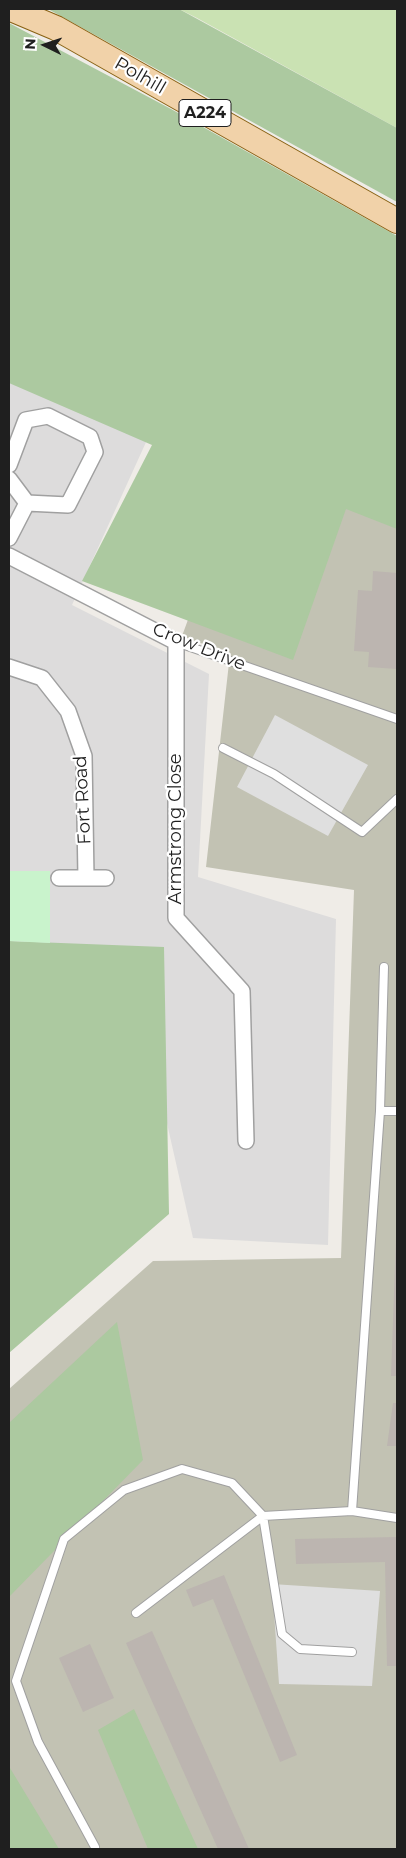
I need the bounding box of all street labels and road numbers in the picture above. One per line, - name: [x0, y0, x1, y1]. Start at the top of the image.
- street label: Polhill: [111, 53, 169, 99]
- road number: A224: [179, 100, 231, 126]
- street label: Crow Drive: [149, 619, 249, 675]
- street label: Armstrong Close: [165, 753, 187, 905]
- street label: Fort Road: [70, 755, 96, 845]

